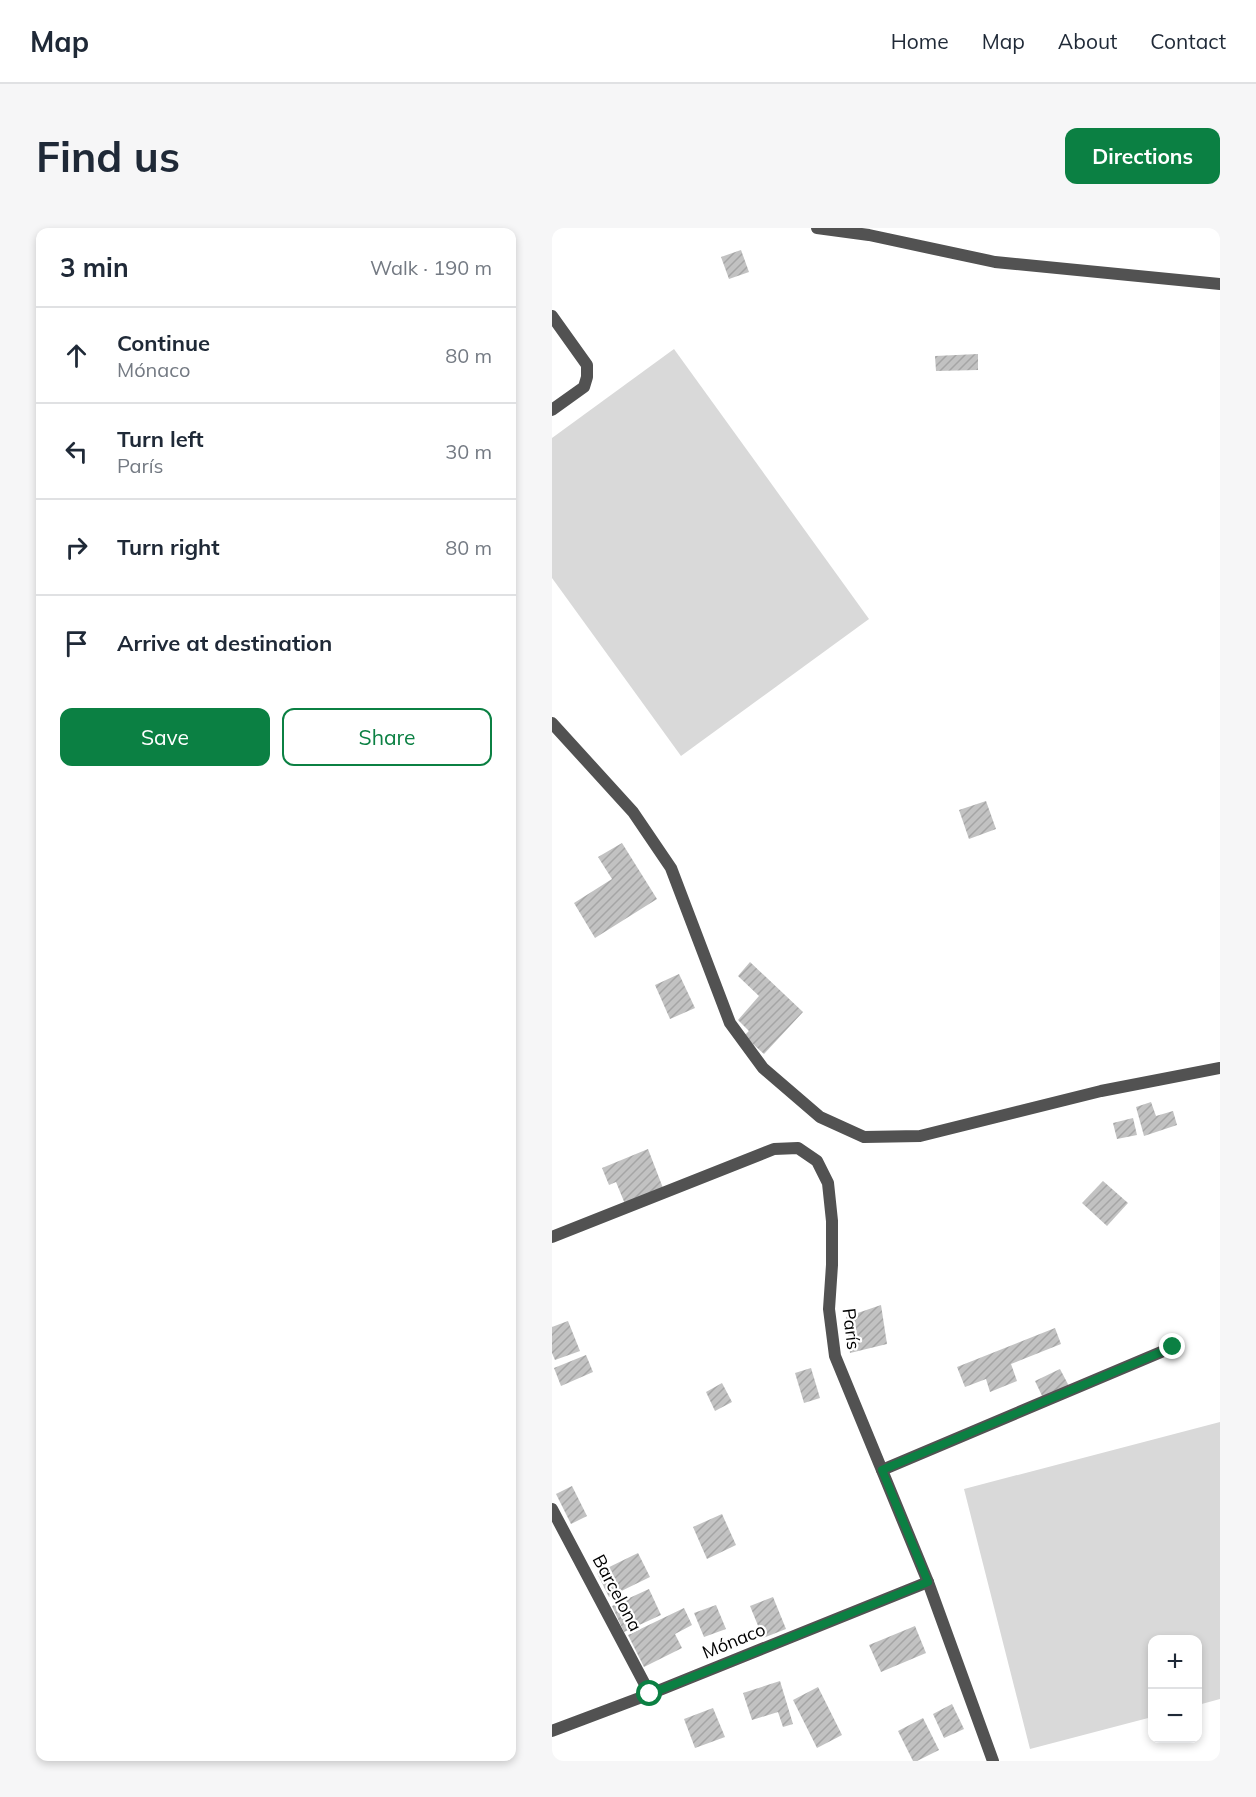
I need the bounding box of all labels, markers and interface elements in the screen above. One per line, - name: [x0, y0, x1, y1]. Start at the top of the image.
- text: Map: [30, 24, 89, 59]
- text: Home: [891, 28, 949, 54]
- text: Map: [982, 28, 1025, 54]
- text: About: [1058, 28, 1117, 54]
- text: Contact: [1150, 28, 1226, 54]
- button: Directions: [1065, 128, 1220, 184]
- text: Find us: [36, 130, 180, 183]
- text: 3 min: [60, 251, 129, 284]
- text: Walk · 190 m: [370, 255, 492, 280]
- text: Continue: [117, 329, 210, 357]
- icon: ahead: [60, 339, 93, 372]
- text: 80 m: [445, 343, 492, 368]
- text: Mónaco: [117, 357, 190, 382]
- text: Turn left: [117, 425, 204, 453]
- icon: left: [60, 435, 93, 468]
- text: 30 m: [445, 439, 492, 464]
- text: París: [117, 453, 163, 478]
- icon: right: [60, 531, 93, 564]
- text: Turn right: [117, 533, 220, 561]
- text: 80 m: [445, 535, 492, 560]
- icon: arrive: [60, 627, 93, 660]
- text: Arrive at destination: [117, 629, 332, 657]
- button: Save: [60, 708, 270, 766]
- button: Share: [282, 708, 492, 766]
- street label: París: [838, 1307, 865, 1351]
- route end: [1159, 1333, 1185, 1359]
- street label: Barcelona: [588, 1550, 647, 1635]
- street label: Mónaco: [699, 1617, 769, 1664]
- map controls: [1148, 1635, 1202, 1743]
- button: +: [1148, 1635, 1202, 1689]
- route start: [636, 1680, 662, 1706]
- button: −: [1148, 1689, 1202, 1743]

